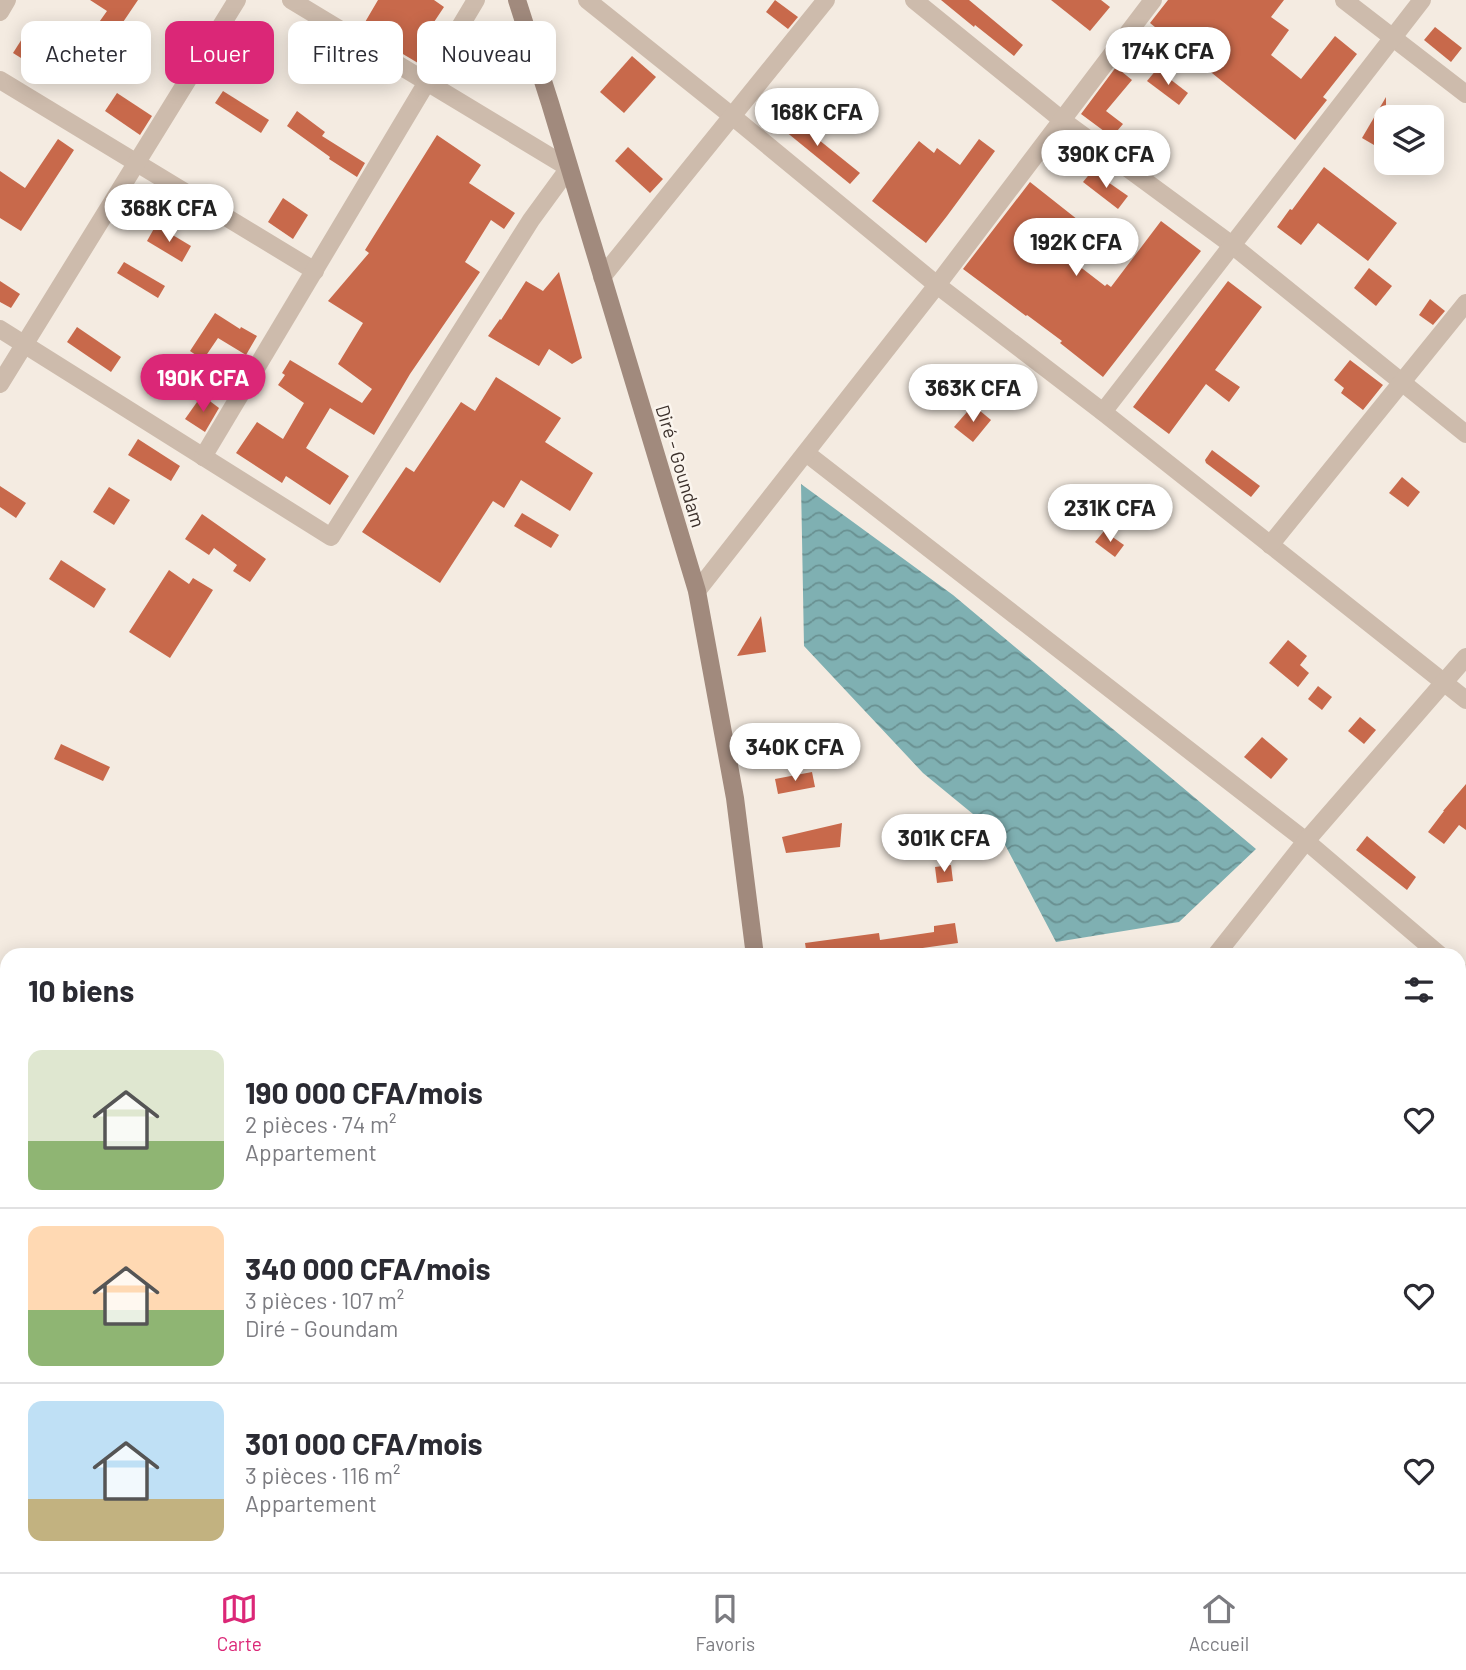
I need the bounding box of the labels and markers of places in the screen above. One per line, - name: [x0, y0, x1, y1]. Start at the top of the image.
- pin: 174K CFA: [1096, 28, 1240, 87]
- pin: 168K CFA: [745, 88, 889, 148]
- pin: 390K CFA: [1034, 130, 1178, 190]
- pin: 368K CFA: [97, 184, 241, 244]
- pin: 192K CFA: [1004, 218, 1148, 278]
- pin: 190K CFA: [131, 354, 275, 414]
- pin: 363K CFA: [901, 364, 1045, 424]
- pin: 231K CFA: [1038, 484, 1182, 544]
- pin: 340K CFA: [723, 724, 867, 783]
- pin: 301K CFA: [872, 814, 1016, 874]

